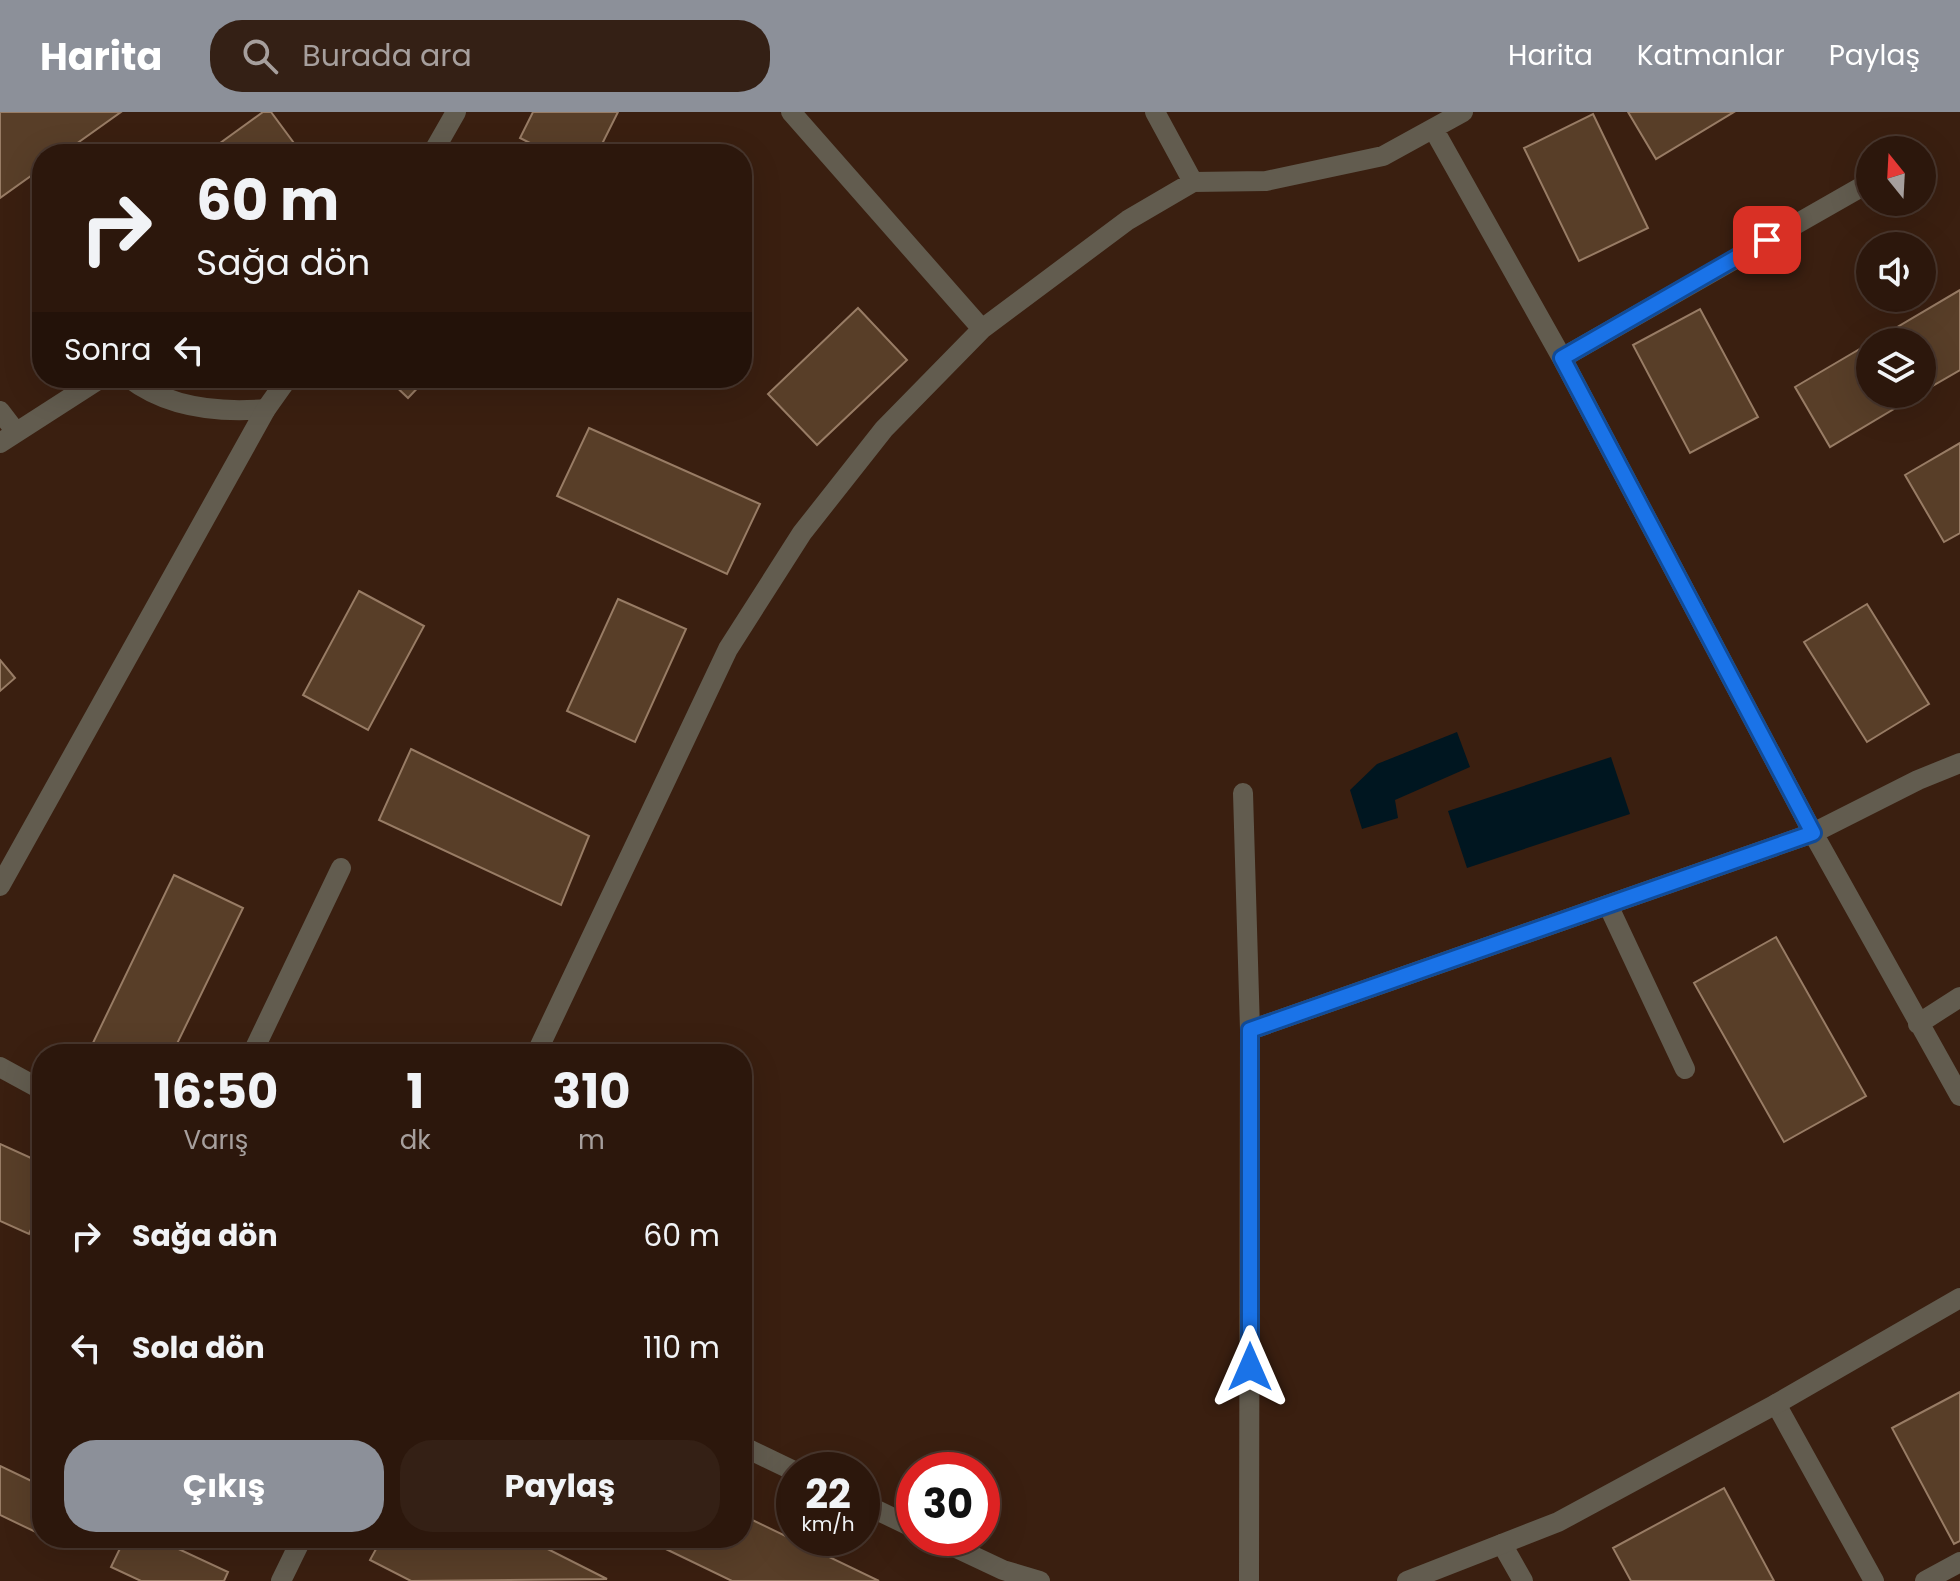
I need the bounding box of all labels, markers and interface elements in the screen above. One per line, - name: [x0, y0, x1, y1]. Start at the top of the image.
- search box: [210, 20, 770, 92]
- text: Harita: [40, 30, 162, 83]
- icon: search: [238, 34, 282, 78]
- text: Burada ara: [302, 34, 472, 77]
- text: Harita: [1508, 36, 1593, 75]
- text: Katmanlar: [1637, 36, 1785, 75]
- text: Paylaş: [1829, 36, 1920, 75]
- north arrow: [1856, 136, 1936, 216]
- map controls: [1856, 136, 1936, 408]
- text: 60 m: [196, 161, 339, 240]
- icon: right: [64, 176, 168, 280]
- pin: [1733, 206, 1801, 274]
- icon: arrive: [1745, 218, 1789, 262]
- button: sound: [1856, 232, 1936, 312]
- text: Sağa dön: [196, 237, 370, 288]
- text: Sonra: [64, 328, 151, 371]
- icon: left: [167, 328, 211, 372]
- button: layers: [1856, 328, 1936, 408]
- text: 16:50: [153, 1058, 278, 1125]
- text: 1: [406, 1058, 424, 1125]
- text: 310: [552, 1058, 631, 1125]
- text: Varış: [183, 1122, 248, 1158]
- text: dk: [400, 1122, 431, 1158]
- text: m: [578, 1122, 605, 1158]
- icon: right: [64, 1214, 108, 1258]
- text: Sağa dön: [132, 1214, 278, 1257]
- text: 60 m: [643, 1214, 720, 1257]
- position arrow: [1208, 1325, 1292, 1409]
- icon: left: [64, 1326, 108, 1370]
- text: Sola dön: [132, 1326, 265, 1369]
- text: 110 m: [643, 1326, 720, 1369]
- button: Çıkış: [64, 1440, 384, 1532]
- button: Paylaş: [400, 1440, 720, 1532]
- speed limit sign: 30: [896, 1452, 1000, 1556]
- text: 22: [805, 1466, 851, 1522]
- text: km/h: [801, 1510, 855, 1538]

